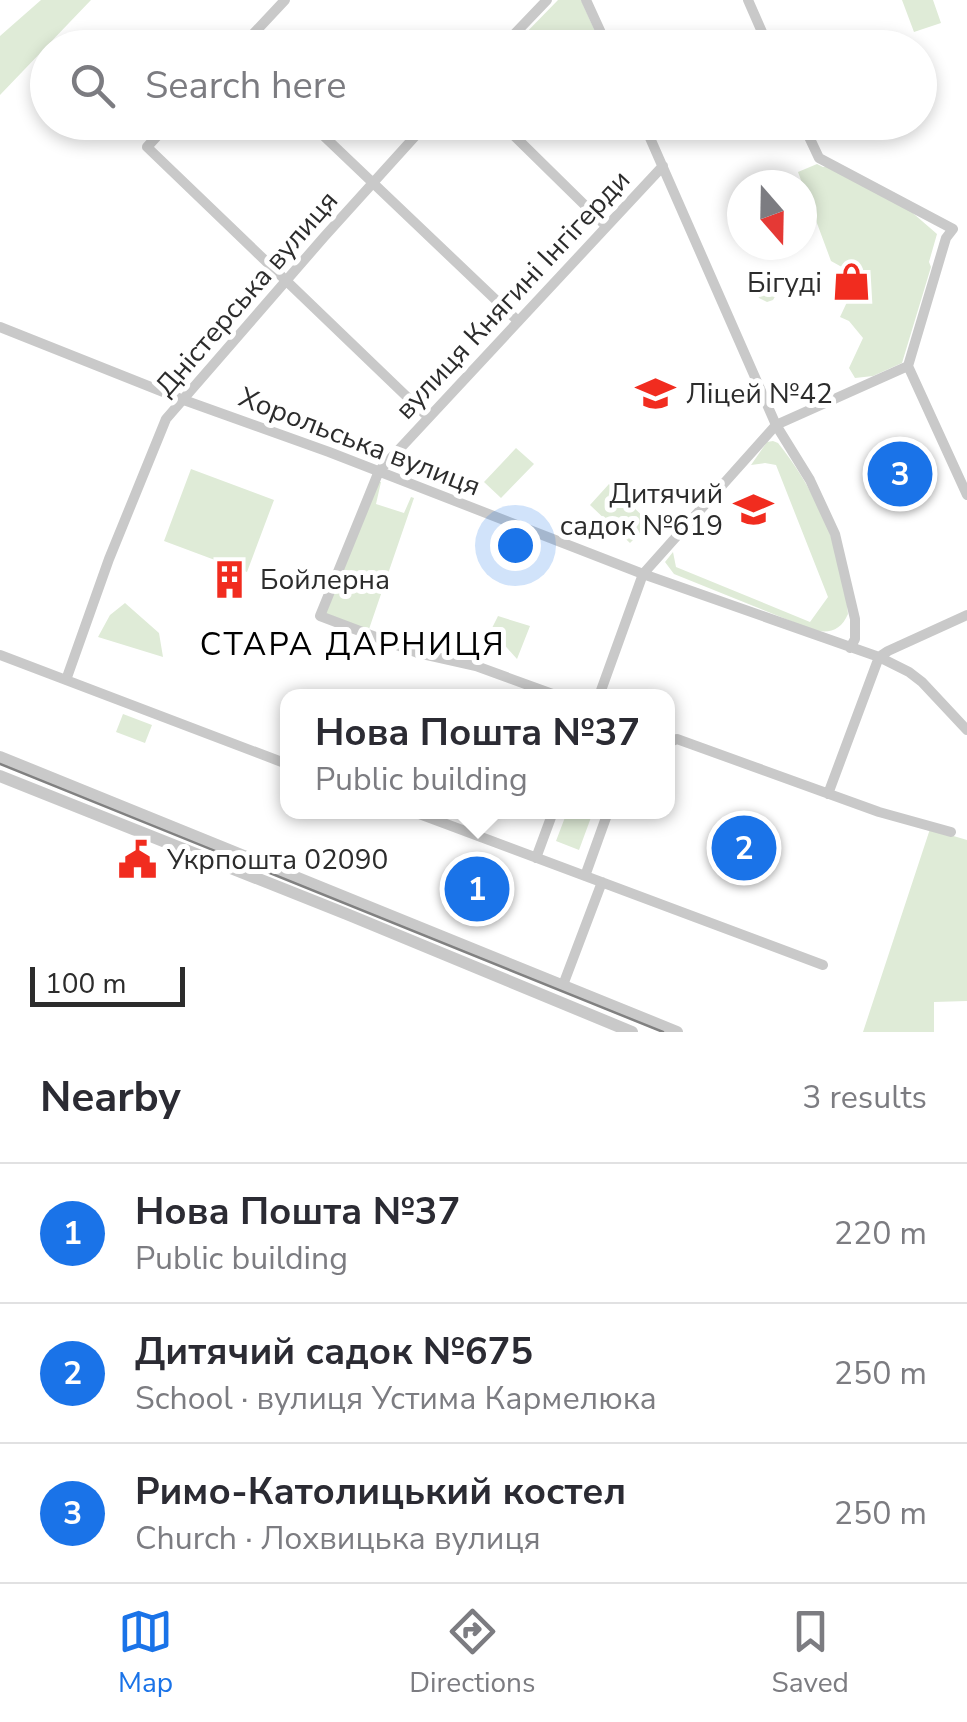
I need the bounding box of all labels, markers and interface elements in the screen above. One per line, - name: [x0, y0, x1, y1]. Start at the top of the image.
- search box: [30, 30, 937, 140]
- icon: search: [65, 58, 120, 113]
- text: Search here: [145, 60, 346, 111]
- street label: вулиця Княгині Інгігерди: [387, 162, 639, 428]
- north arrow: [727, 170, 817, 260]
- street label: Дністерська вулиця: [147, 183, 347, 405]
- shop icon: Бігуді: [831, 261, 873, 303]
- place label: Бігуді: [747, 264, 822, 302]
- school or university icon: Ліцей №42: [635, 372, 677, 414]
- place label: Ліцей №42: [686, 375, 833, 413]
- street label: Хорольська вулиця: [233, 378, 486, 506]
- pin: 3: [868, 436, 932, 512]
- place label: Дитячий садок №619: [560, 475, 723, 545]
- school or university icon: Дитячий садок №619: [732, 488, 774, 530]
- your location: [490, 520, 541, 571]
- building icon: Бойлерна: [209, 558, 251, 600]
- place label: Бойлерна: [260, 561, 390, 599]
- district label: СТАРА ДАРНИЦЯ: [200, 623, 506, 666]
- popup: [280, 689, 675, 819]
- text: Нова Пошта №37: [315, 707, 640, 758]
- text: Public building: [315, 758, 528, 801]
- pin: 2: [712, 810, 776, 886]
- public building icon: Укрпошта 02090: [116, 838, 158, 880]
- place label: Укрпошта 02090: [166, 841, 388, 879]
- pin: 1: [444, 852, 510, 926]
- scale bar: [30, 962, 185, 1006]
- text: 100 m: [45, 965, 127, 1003]
- text: Nearby: [40, 1069, 181, 1126]
- text: 3 results: [802, 1076, 927, 1119]
- text: Нова Пошта №37: [135, 1186, 460, 1237]
- text: 1: [63, 1212, 82, 1255]
- text: 220 m: [834, 1212, 927, 1255]
- text: Public building: [135, 1237, 348, 1280]
- text: Дитячий садок №675: [135, 1326, 533, 1377]
- text: 2: [63, 1352, 82, 1395]
- text: 250 m: [834, 1352, 927, 1395]
- text: School · вулиця Устима Кармелюка: [135, 1377, 657, 1420]
- text: Римо-Католицький костел: [135, 1466, 626, 1517]
- text: 3: [63, 1492, 82, 1535]
- text: 250 m: [834, 1492, 927, 1535]
- text: Church · Лохвицька вулиця: [135, 1517, 541, 1560]
- tab: Map: [118, 1604, 173, 1702]
- tab: Directions: [409, 1604, 535, 1702]
- tab: Saved: [772, 1604, 849, 1702]

